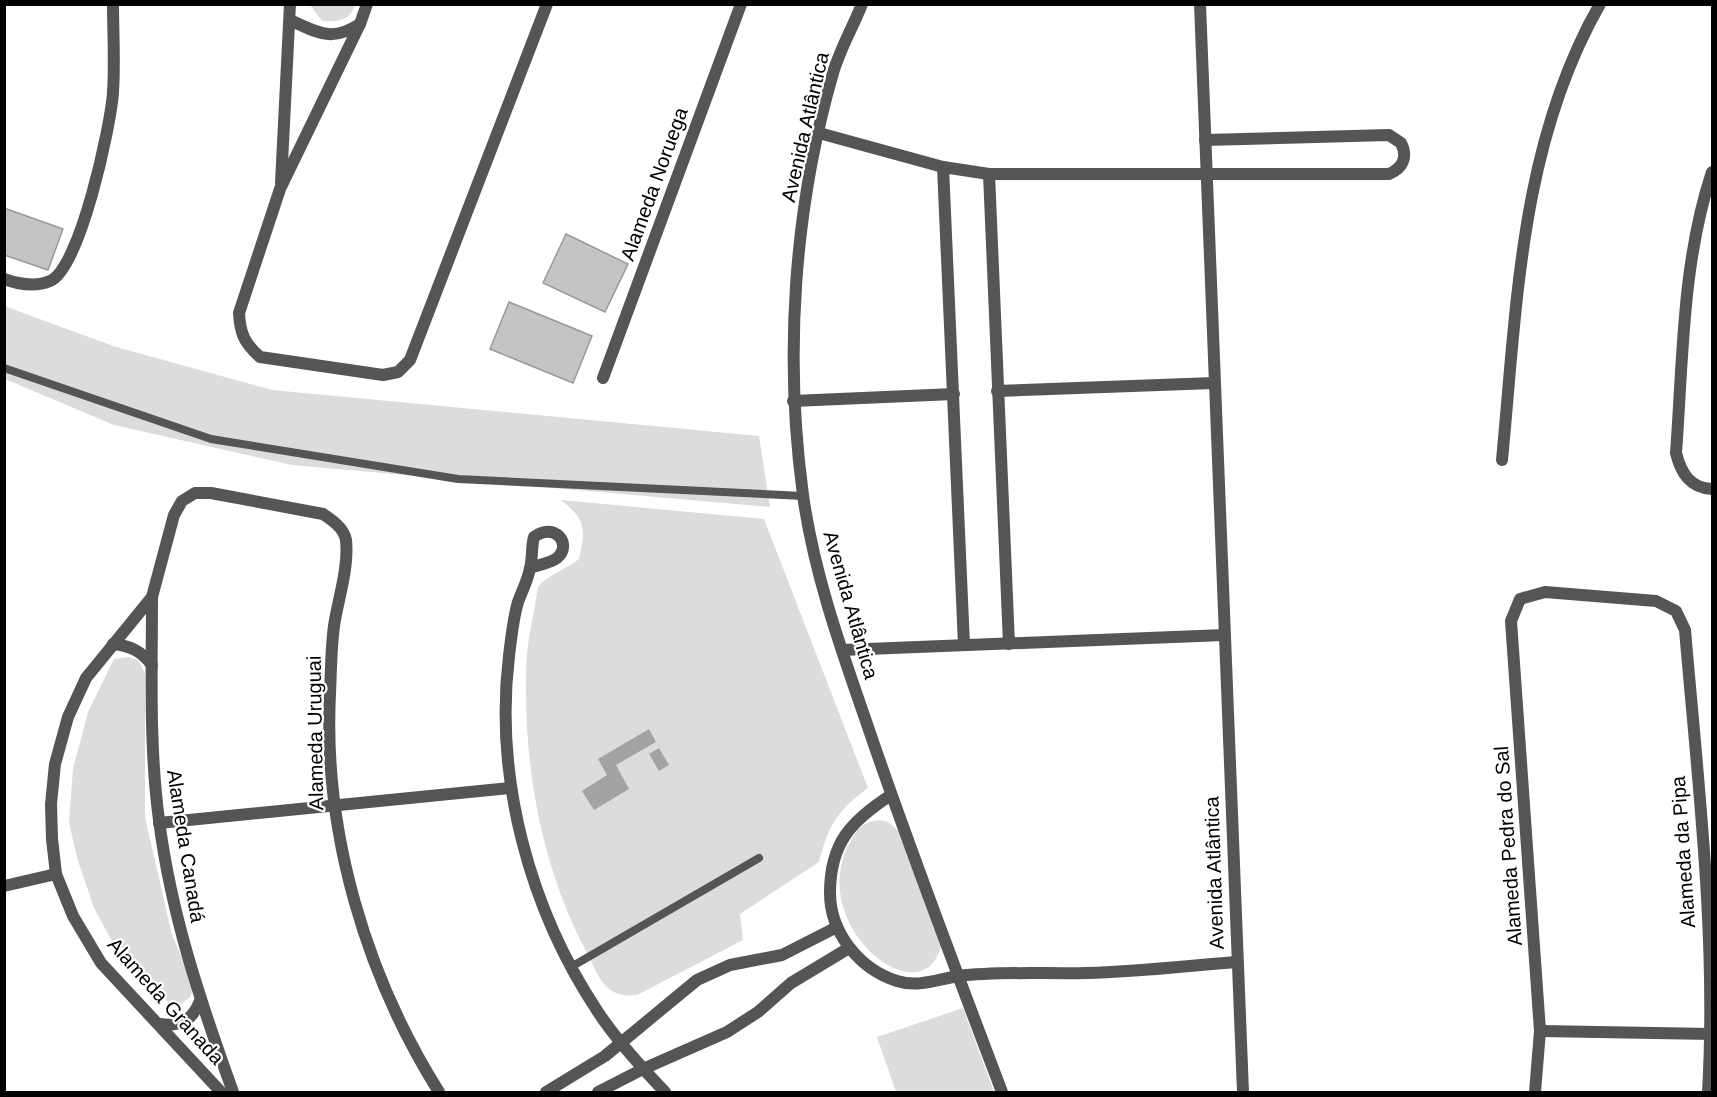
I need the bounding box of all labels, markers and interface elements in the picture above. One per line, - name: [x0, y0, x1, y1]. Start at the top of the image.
- street label: Avenida Atlântica: [777, 49, 833, 204]
- street label: Alameda Noruega: [616, 104, 692, 264]
- street label: Avenida Atlântica: [819, 528, 883, 682]
- street label: Alameda Uruguai: [303, 656, 327, 810]
- street label: Alameda Pedra do Sal: [1490, 745, 1526, 947]
- street label: Alameda Canadá: [163, 768, 209, 925]
- street label: Alameda da Pipa: [1667, 774, 1699, 929]
- street label: Avenida Atlântica: [1200, 795, 1228, 950]
- street label: Alameda Granada: [104, 933, 229, 1069]

